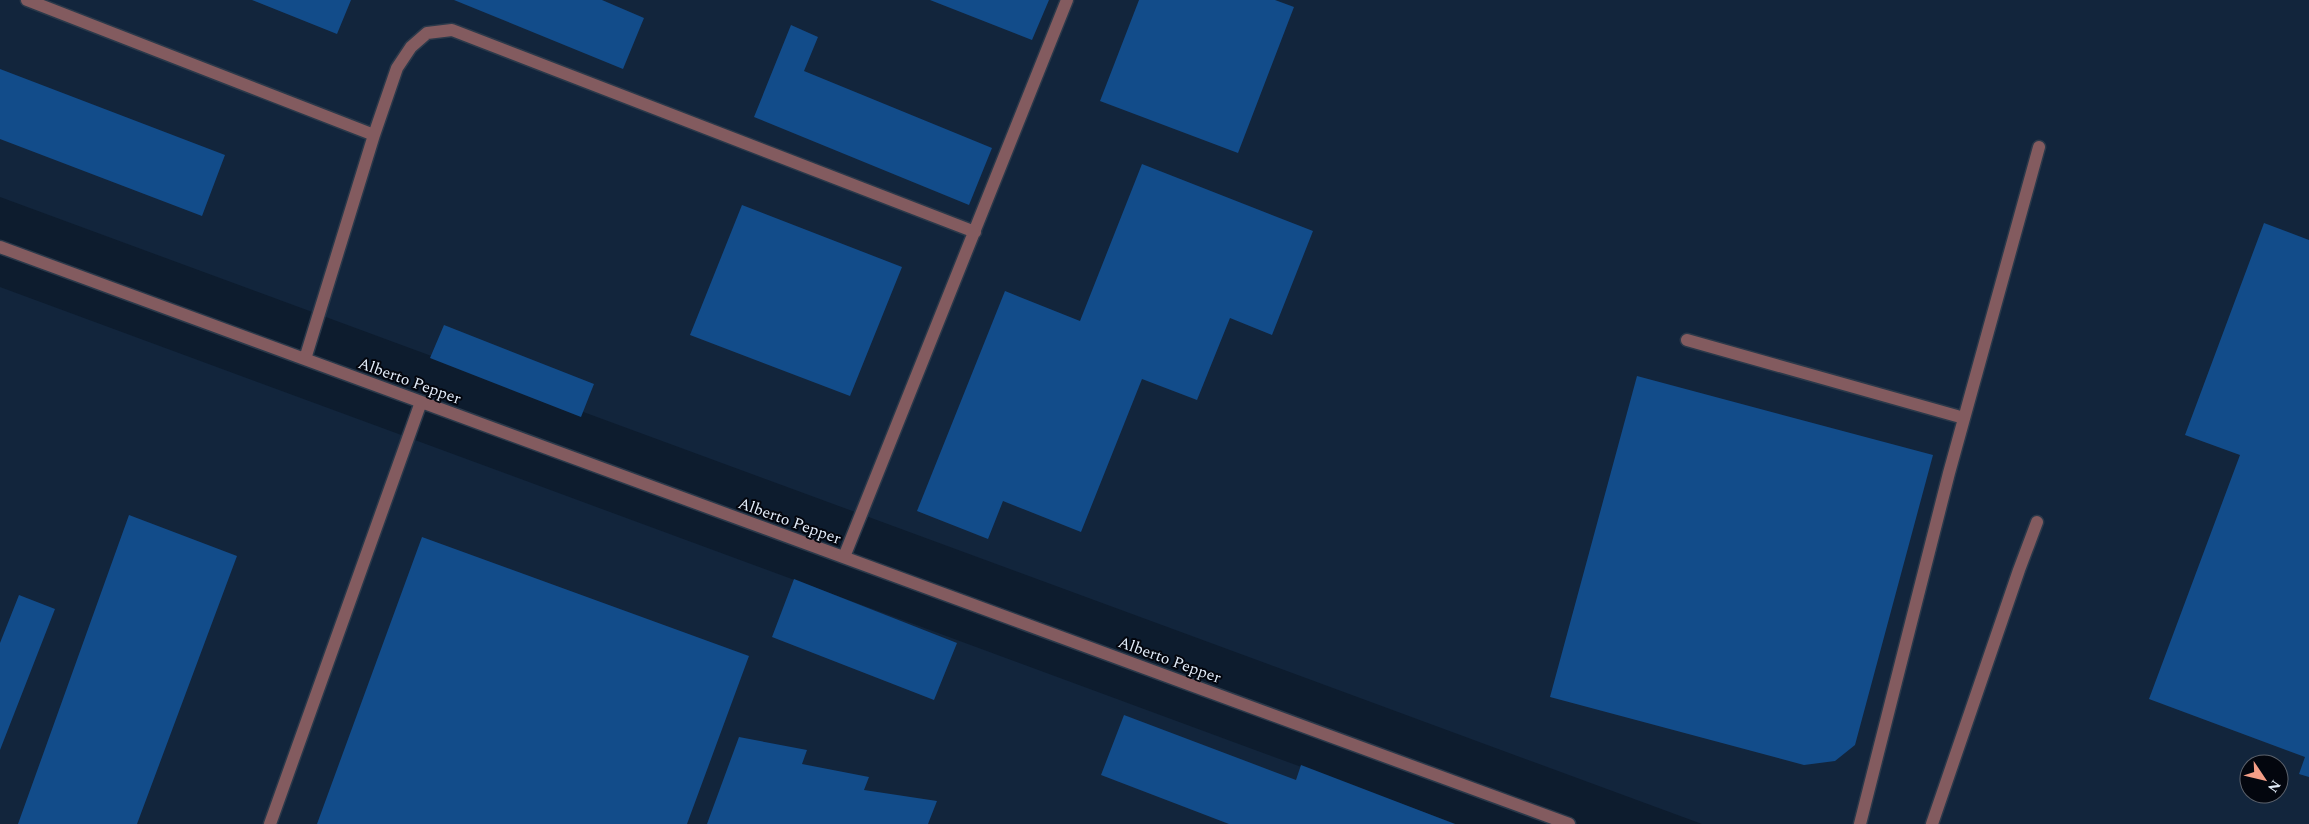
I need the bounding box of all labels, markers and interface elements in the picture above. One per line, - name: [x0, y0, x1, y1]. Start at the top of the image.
- street label: Alberto Pepper: [355, 351, 464, 411]
- street label: Alberto Pepper: [735, 491, 844, 551]
- street label: Alberto Pepper: [1115, 630, 1224, 690]
- north arrow: [2239, 754, 2289, 804]
- text: N: [2262, 775, 2286, 797]

